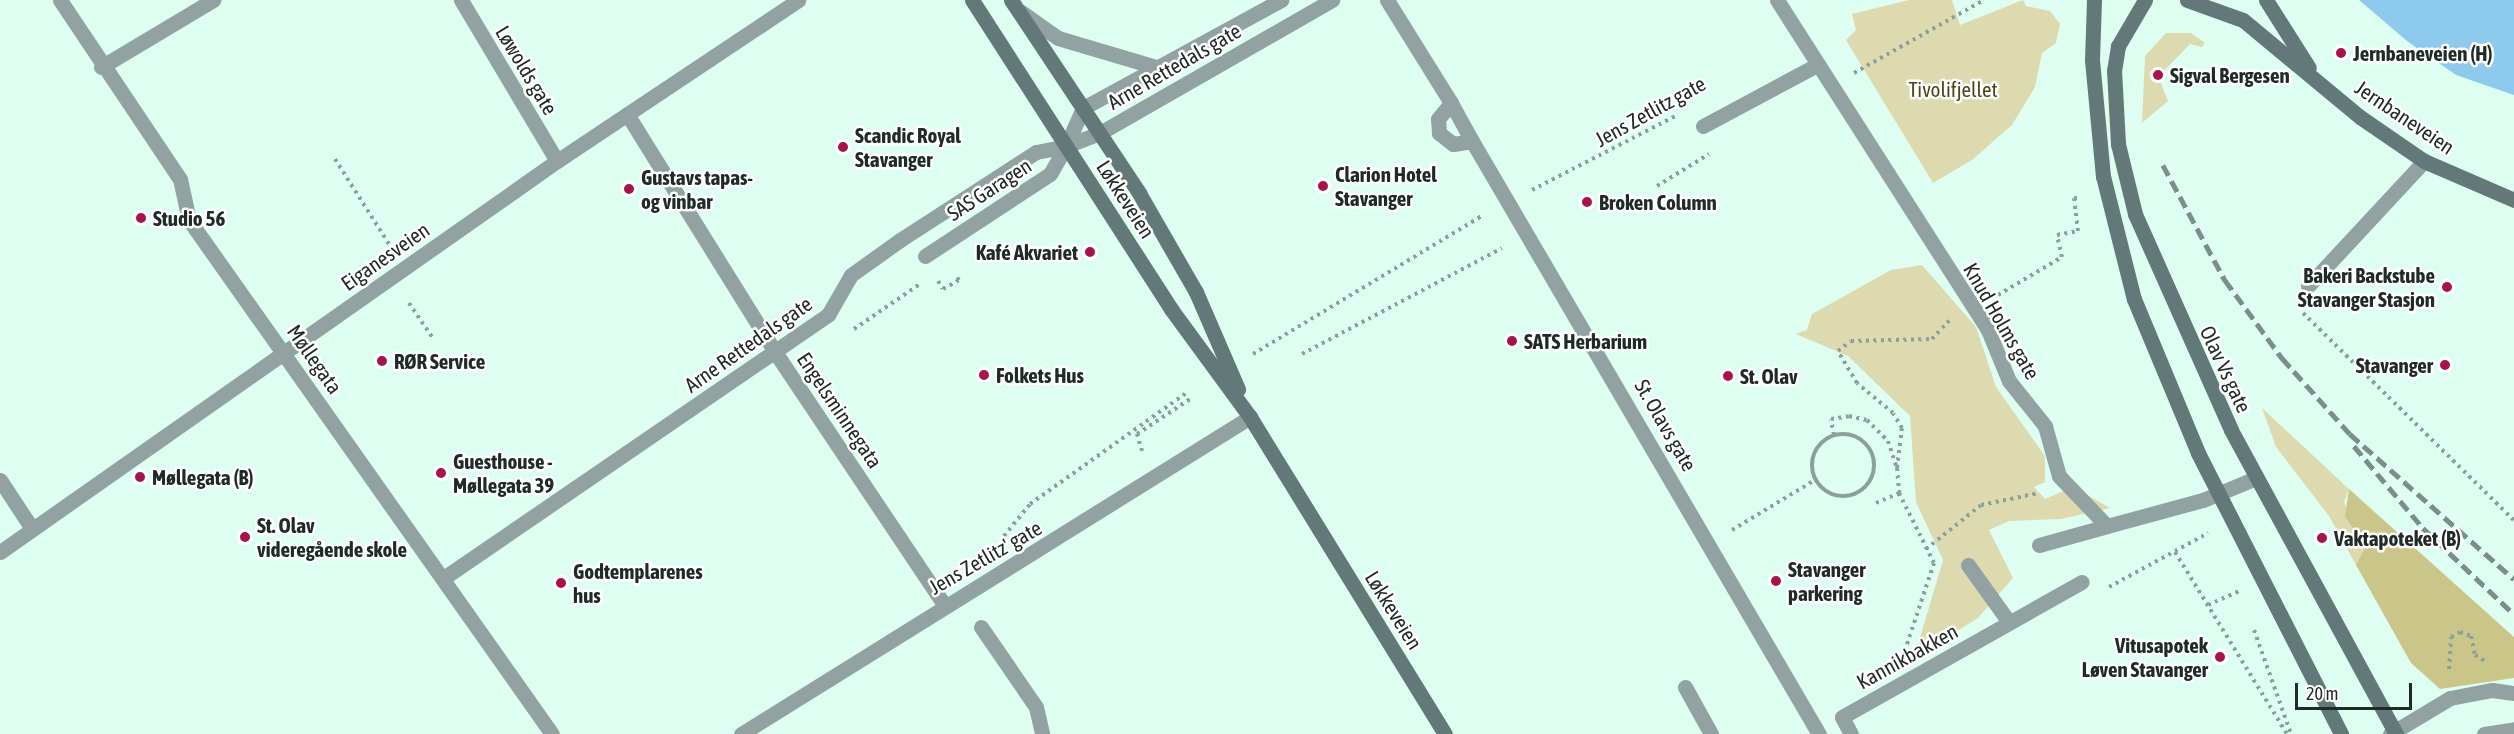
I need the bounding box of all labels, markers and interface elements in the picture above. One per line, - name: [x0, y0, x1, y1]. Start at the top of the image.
- street label: Arne Rettedals gate: [1103, 18, 1245, 114]
- street label: Løwolds gate: [491, 21, 563, 119]
- place label: Jernbaneveien (H): [2353, 40, 2493, 66]
- marker: Jernbaneveien (H): [2334, 46, 2348, 60]
- place label: Sigval Bergesen: [2170, 62, 2290, 88]
- marker: Sigval Bergesen: [2151, 68, 2165, 82]
- street label: Jens Zetlitz gate: [1590, 70, 1710, 152]
- street label: Jernbaneveien: [2351, 75, 2459, 159]
- park label: Tivolifjellet: [1909, 76, 1997, 102]
- place label: Scandic Royal Stavanger: [855, 122, 961, 172]
- marker: Scandic Royal Stavanger: [836, 140, 850, 154]
- street label: SAS Garagen: [942, 152, 1036, 226]
- street label: Løkkeveien: [1091, 155, 1161, 243]
- place label: Clarion Hotel Stavanger: [1335, 161, 1437, 211]
- place label: Gustavs tapas- og vinbar: [641, 164, 753, 214]
- marker: Clarion Hotel Stavanger: [1316, 179, 1330, 193]
- marker: Gustavs tapas- og vinbar: [622, 182, 636, 196]
- place label: Broken Column: [1599, 189, 1717, 215]
- marker: Broken Column: [1580, 195, 1594, 209]
- place label: Studio 56: [153, 205, 225, 231]
- marker: Studio 56: [134, 211, 148, 225]
- street label: Eiganesveien: [336, 216, 434, 296]
- place label: Kafé Akvariet: [976, 239, 1078, 265]
- marker: Kafé Akvariet: [1083, 245, 1097, 259]
- street label: Knud Holms gate: [1959, 258, 2045, 384]
- place label: Bakeri Backstube Stavanger Stasjon: [2298, 262, 2435, 312]
- marker: Bakeri Backstube Stavanger Stasjon: [2440, 280, 2454, 294]
- street label: Arne Rettedals gate: [679, 291, 817, 397]
- street label: Møllegata: [282, 320, 348, 398]
- street label: Olav Vs gate: [2195, 322, 2257, 416]
- place label: SATS Herbarium: [1524, 328, 1647, 354]
- marker: SATS Herbarium: [1505, 334, 1519, 348]
- street label: Engelsminnegata: [792, 347, 888, 473]
- place label: RØR Service: [394, 348, 485, 374]
- place label: Stavanger: [2356, 352, 2433, 378]
- marker: RØR Service: [375, 354, 389, 368]
- marker: Stavanger: [2438, 358, 2452, 372]
- place label: Folkets Hus: [996, 362, 1084, 388]
- place label: St. Olav: [1740, 363, 1798, 389]
- marker: Folkets Hus: [977, 368, 991, 382]
- marker: St. Olav: [1721, 369, 1735, 383]
- street label: St. Olavs gate: [1630, 375, 1702, 475]
- place label: Guesthouse - Møllegata 39: [453, 448, 554, 498]
- place label: Møllegata (B): [152, 464, 253, 490]
- marker: Guesthouse - Møllegata 39: [434, 466, 448, 480]
- marker: Møllegata (B): [133, 470, 147, 484]
- place label: St. Olav videregående skole: [257, 512, 407, 562]
- street label: Jens Zetlitz' gate: [924, 515, 1046, 599]
- place label: Vaktapoteket (B): [2334, 525, 2461, 551]
- marker: St. Olav videregående skole: [238, 530, 252, 544]
- marker: Vaktapoteket (B): [2315, 531, 2329, 545]
- place label: Stavanger parkering: [1788, 556, 1865, 606]
- place label: Godtemplarenes hus: [573, 558, 703, 608]
- street label: Løkkeveien: [1360, 566, 1428, 654]
- marker: Stavanger parkering: [1769, 574, 1783, 588]
- marker: Godtemplarenes hus: [554, 576, 568, 590]
- street label: Kannikbakken: [1852, 618, 1962, 694]
- place label: Vitusapotek Løven Stavanger: [2082, 632, 2208, 682]
- marker: Vitusapotek Løven Stavanger: [2213, 650, 2227, 664]
- scale bar: [2298, 671, 2415, 709]
- text: 20 m: [2306, 683, 2338, 704]

